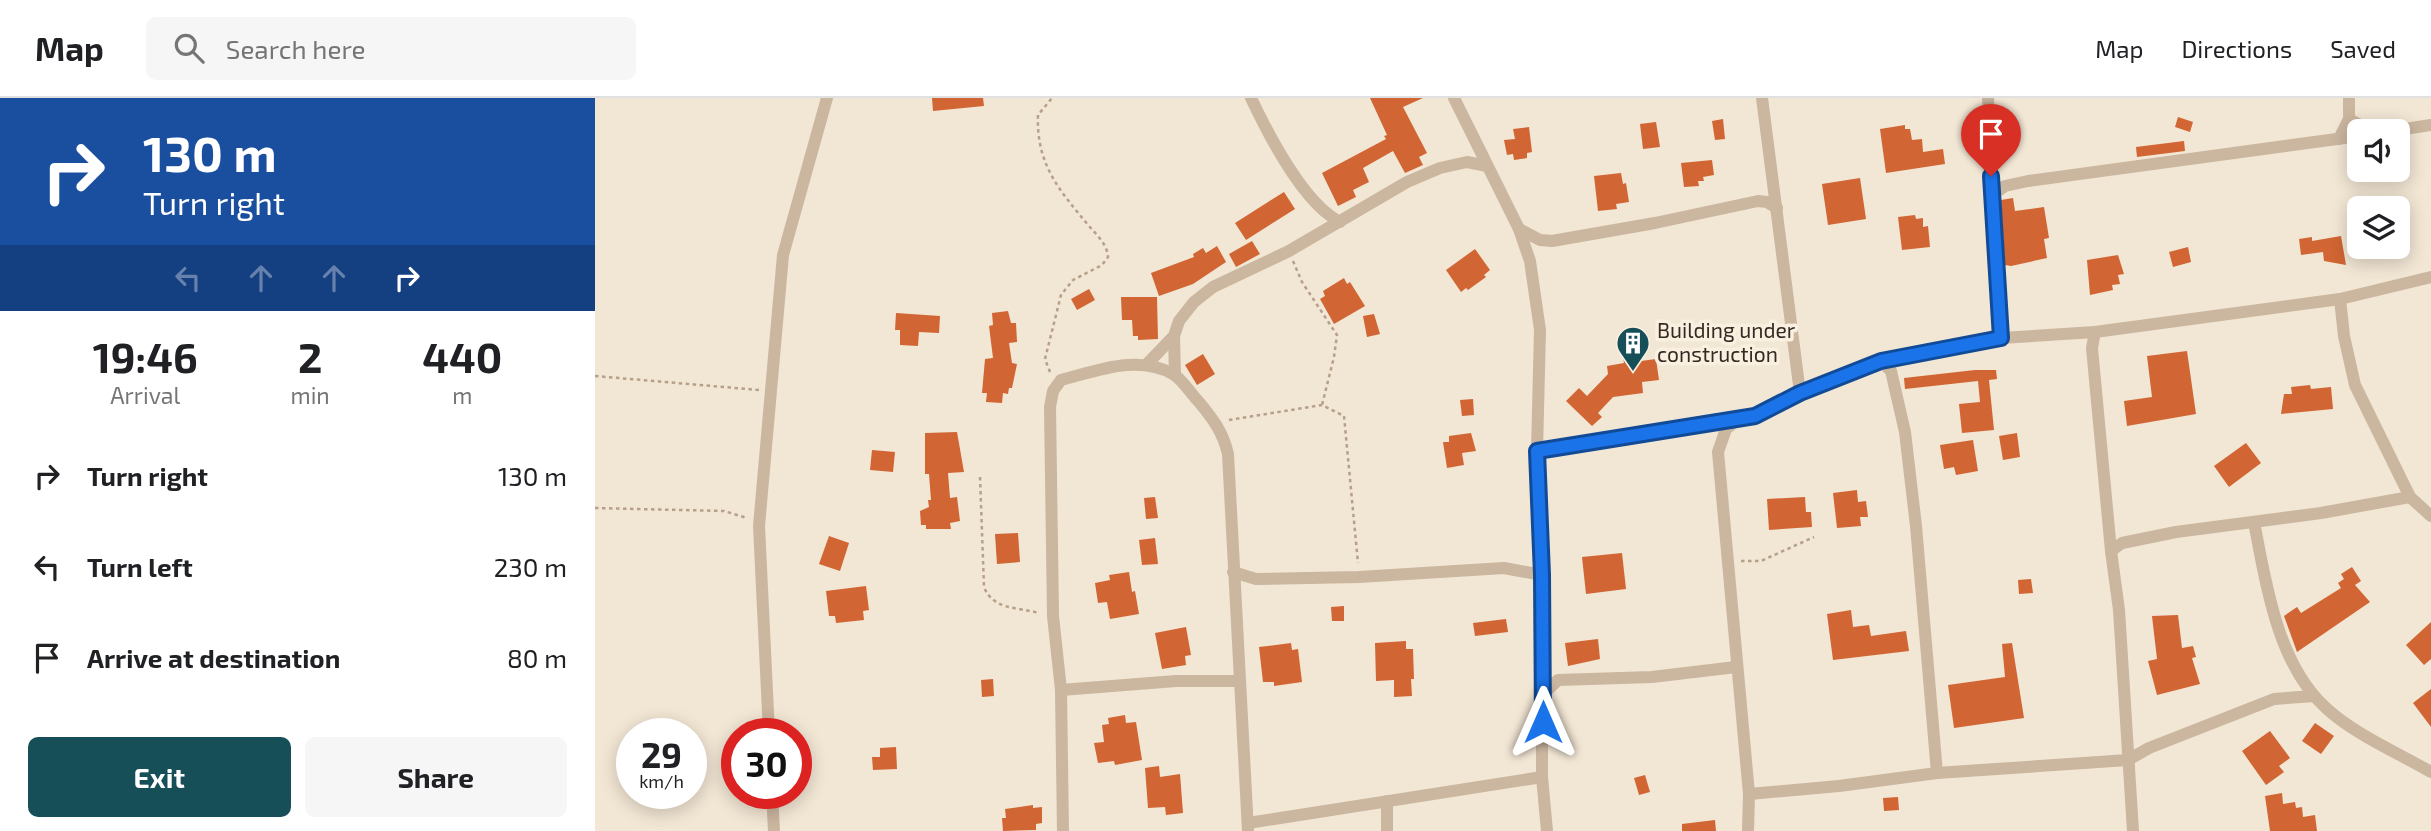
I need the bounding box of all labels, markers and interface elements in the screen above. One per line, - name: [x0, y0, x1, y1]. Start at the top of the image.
- search box: [146, 17, 636, 80]
- text: Map: [35, 28, 104, 68]
- icon: search: [170, 29, 208, 67]
- text: Search here: [226, 33, 365, 64]
- text: Map: [2095, 34, 2143, 63]
- text: Directions: [2181, 34, 2292, 63]
- text: Saved: [2330, 34, 2396, 63]
- pin: [1961, 104, 2021, 176]
- icon: arrive: [1972, 115, 2010, 153]
- map controls: [2347, 119, 2410, 259]
- button: sound: [2347, 119, 2410, 182]
- text: 130 m: [143, 123, 277, 182]
- icon: right: [28, 126, 119, 217]
- text: Turn right: [143, 183, 285, 221]
- button: layers: [2347, 196, 2410, 259]
- icon: left: [169, 259, 207, 297]
- icon: ahead: [242, 259, 280, 297]
- icon: ahead: [315, 259, 353, 297]
- icon: right: [388, 259, 426, 297]
- place label: Building under construction: [1657, 317, 1796, 366]
- building icon: Building under construction: [1614, 324, 1652, 373]
- text: 19:46: [93, 331, 198, 381]
- text: 2: [298, 331, 322, 381]
- text: 440: [422, 331, 502, 381]
- text: Arrival: [110, 381, 180, 409]
- text: min: [291, 381, 330, 409]
- text: m: [452, 381, 472, 409]
- icon: right: [28, 457, 66, 495]
- text: Turn right: [87, 460, 208, 491]
- text: 130 m: [498, 460, 567, 491]
- icon: left: [28, 548, 66, 586]
- text: Turn left: [87, 551, 193, 582]
- text: 230 m: [494, 551, 567, 582]
- icon: arrive: [28, 639, 66, 677]
- text: Arrive at destination: [87, 642, 340, 673]
- text: 80 m: [507, 642, 567, 673]
- position arrow: [1506, 685, 1580, 759]
- speed limit sign: 30: [721, 718, 812, 809]
- text: 29: [641, 733, 682, 775]
- button: Exit: [28, 737, 291, 817]
- button: Share: [305, 737, 567, 817]
- text: km/h: [639, 770, 684, 792]

